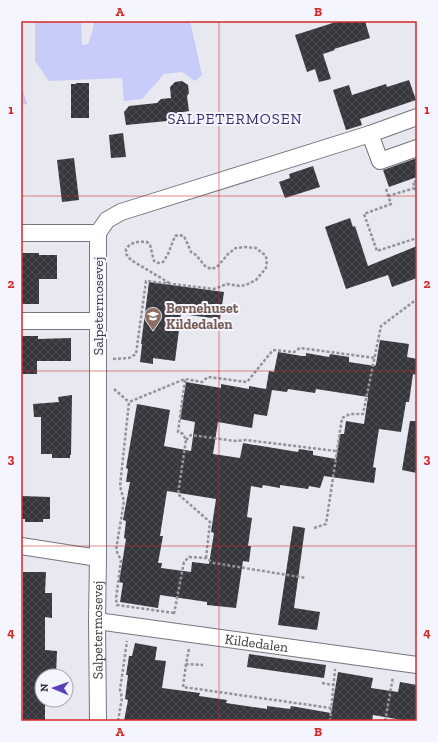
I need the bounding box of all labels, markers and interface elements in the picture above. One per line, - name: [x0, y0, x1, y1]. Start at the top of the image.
- text: A: [116, 4, 125, 19]
- text: B: [314, 4, 322, 19]
- text: 1: [8, 102, 14, 117]
- text: 1: [424, 102, 430, 117]
- district label: SALPETERMOSEN: [167, 110, 303, 128]
- street label: Salpetermosevej: [90, 257, 107, 355]
- text: 2: [8, 276, 15, 291]
- text: 2: [424, 276, 431, 291]
- place label: Børnehuset Kildedalen: [166, 300, 239, 333]
- school or university icon: Børnehuset Kildedalen: [143, 306, 163, 331]
- text: 3: [8, 451, 15, 466]
- text: 3: [424, 451, 431, 466]
- street label: Salpetermosevej: [89, 581, 107, 679]
- text: 4: [7, 625, 15, 640]
- text: 4: [423, 625, 431, 640]
- street label: Kildedalen: [224, 631, 289, 656]
- north arrow: [34, 668, 74, 708]
- text: N: [38, 683, 51, 692]
- text: A: [116, 724, 125, 739]
- text: B: [314, 724, 322, 739]

